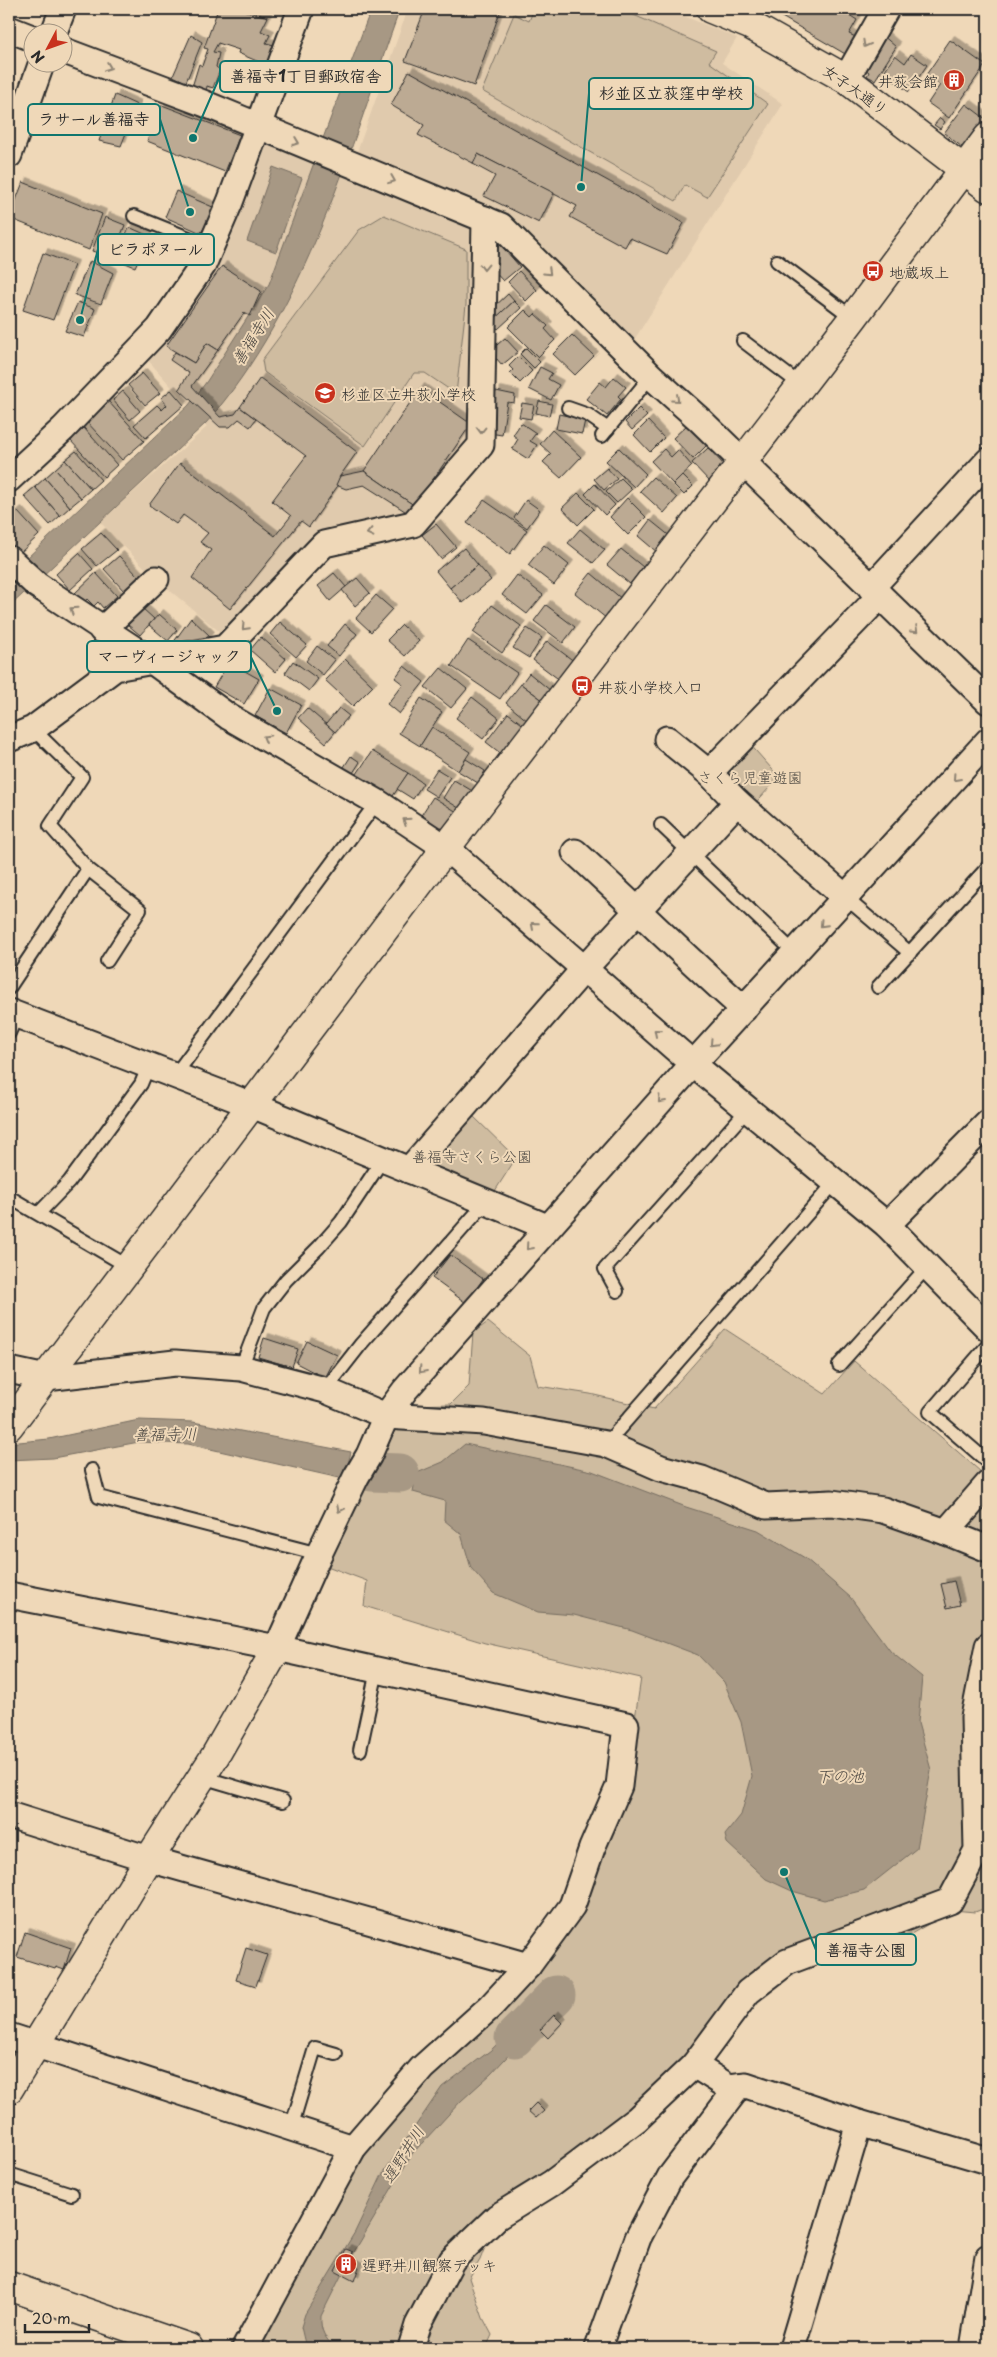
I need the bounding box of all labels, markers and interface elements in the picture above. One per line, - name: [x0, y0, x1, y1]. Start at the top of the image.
- north arrow: [22, 22, 72, 72]
- one-way arrow: [862, 39, 872, 48]
- text: N: [26, 46, 49, 68]
- street label: 女子大通り: [819, 58, 893, 120]
- one-way arrow: [103, 61, 112, 71]
- callout: 善福寺1丁目郵政宿舎: [220, 61, 392, 92]
- text: 善福寺1丁目郵政宿舎: [230, 63, 382, 87]
- building icon: 井荻会館: [942, 68, 966, 92]
- place label: 井荻会館: [878, 69, 938, 92]
- callout: 杉並区立荻窪中学校: [589, 78, 753, 109]
- text: 杉並区立荻窪中学校: [599, 80, 743, 104]
- callout: ラサール善福寺: [28, 104, 160, 135]
- text: ラサール善福寺: [38, 106, 150, 130]
- one-way arrow: [291, 136, 300, 146]
- one-way arrow: [387, 174, 396, 185]
- callout: ビラポヌール: [98, 234, 214, 265]
- text: ビラポヌール: [108, 236, 204, 260]
- bus stop icon: 地蔵坂上: [861, 259, 885, 283]
- place label: 地蔵坂上: [889, 260, 949, 283]
- one-way arrow: [479, 264, 489, 272]
- one-way arrow: [543, 266, 552, 275]
- water label: 善福寺川: [225, 302, 279, 370]
- school or university icon: 杉並区立井荻小学校: [313, 381, 337, 405]
- place label: 杉並区立井荻小学校: [341, 382, 476, 405]
- one-way arrow: [671, 393, 680, 402]
- one-way arrow: [476, 426, 486, 434]
- one-way arrow: [366, 527, 375, 538]
- one-way arrow: [69, 606, 78, 616]
- one-way arrow: [242, 621, 251, 630]
- one-way arrow: [909, 624, 918, 633]
- callout: マーヴィージャック: [87, 641, 251, 672]
- text: マーヴィージャック: [98, 643, 240, 667]
- bus stop icon: 井荻小学校入口: [570, 674, 594, 698]
- place label: 井荻小学校入口: [598, 675, 703, 698]
- one-way arrow: [262, 735, 271, 745]
- park label: さくら児童遊園: [697, 765, 803, 788]
- one-way arrow: [952, 772, 961, 781]
- one-way arrow: [402, 818, 411, 827]
- one-way arrow: [820, 918, 829, 927]
- one-way arrow: [531, 923, 540, 931]
- one-way arrow: [653, 1029, 662, 1038]
- one-way arrow: [710, 1038, 719, 1047]
- one-way arrow: [658, 1095, 667, 1104]
- park label: 善福寺さくら公園: [412, 1144, 532, 1167]
- one-way arrow: [526, 1242, 535, 1251]
- one-way arrow: [419, 1364, 428, 1373]
- water label: 善福寺川: [133, 1420, 197, 1446]
- one-way arrow: [336, 1504, 346, 1513]
- water label: 下の池: [816, 1763, 865, 1787]
- callout: 善福寺公園: [816, 1934, 916, 1965]
- text: 善福寺公園: [826, 1937, 906, 1961]
- water label: 遅野井川: [375, 2120, 429, 2188]
- building icon: 遅野井川観察デッキ: [334, 2252, 358, 2276]
- place label: 遅野井川観察デッキ: [362, 2253, 497, 2276]
- scale bar: [25, 2302, 89, 2334]
- text: 20 m: [32, 2306, 71, 2329]

